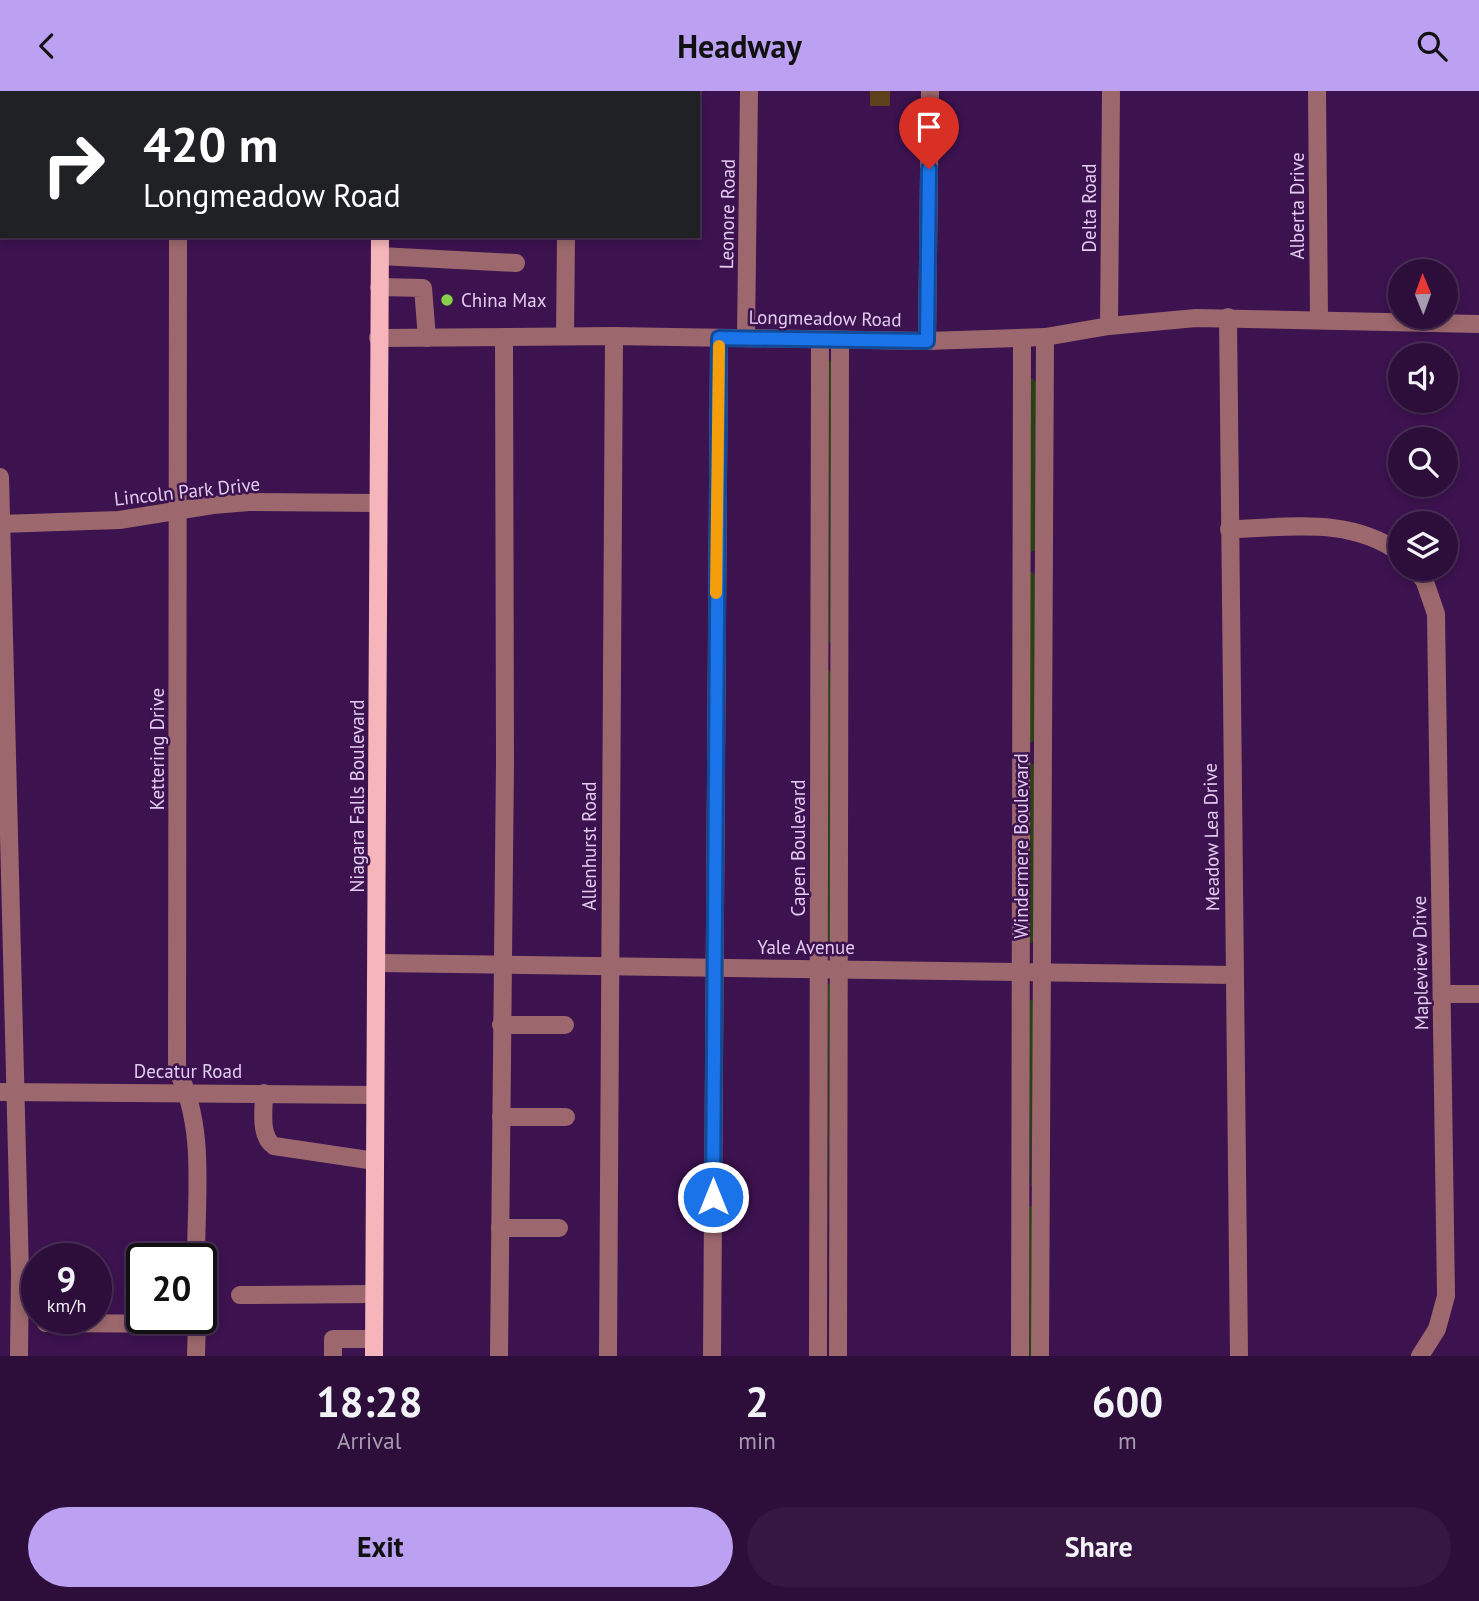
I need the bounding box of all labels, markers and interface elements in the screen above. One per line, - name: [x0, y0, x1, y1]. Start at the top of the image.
- text: Headway: [677, 25, 802, 67]
- icon: back: [28, 27, 66, 65]
- icon: search: [1413, 27, 1451, 65]
- pin: [899, 97, 959, 169]
- icon: arrive: [910, 108, 948, 146]
- text: 420 m: [143, 112, 278, 176]
- icon: right: [28, 119, 119, 210]
- street label: Alberta Drive: [1285, 152, 1309, 260]
- street label: Leonore Road: [714, 159, 740, 269]
- street label: Delta Road: [1077, 164, 1101, 252]
- text: Longmeadow Road: [143, 174, 401, 216]
- north arrow: [1388, 259, 1458, 329]
- map controls: [1388, 259, 1458, 581]
- place label: China Max: [461, 288, 547, 312]
- marker: China Max: [439, 292, 455, 308]
- street label: Longmeadow Road: [748, 305, 902, 331]
- button: sound: [1388, 343, 1458, 413]
- button: search: [1388, 427, 1458, 497]
- street label: Lincoln Park Drive: [113, 471, 261, 511]
- button: layers: [1388, 511, 1458, 581]
- street label: Kettering Drive: [145, 688, 169, 810]
- street label: Niagara Falls Boulevard: [345, 700, 369, 892]
- street label: Windermere Boulevard: [1009, 753, 1033, 939]
- street label: Meadow Lea Drive: [1198, 763, 1224, 911]
- street label: Capen Boulevard: [786, 780, 810, 916]
- street label: Allenhurst Road: [577, 781, 601, 911]
- street label: Mapleview Drive: [1407, 896, 1433, 1030]
- street label: Yale Avenue: [757, 935, 855, 959]
- street label: Decatur Road: [134, 1059, 242, 1083]
- position arrow: [676, 1160, 750, 1234]
- speed limit sign: 20: [126, 1243, 217, 1334]
- text: 9: [57, 1256, 76, 1302]
- text: km/h: [47, 1294, 86, 1317]
- text: 18:28: [316, 1374, 422, 1429]
- text: 2: [745, 1374, 769, 1429]
- text: 600: [1092, 1374, 1163, 1429]
- text: Arrival: [337, 1426, 401, 1455]
- text: min: [738, 1426, 776, 1455]
- text: m: [1118, 1426, 1137, 1455]
- button: Exit: [28, 1507, 733, 1587]
- button: Share: [747, 1507, 1451, 1587]

